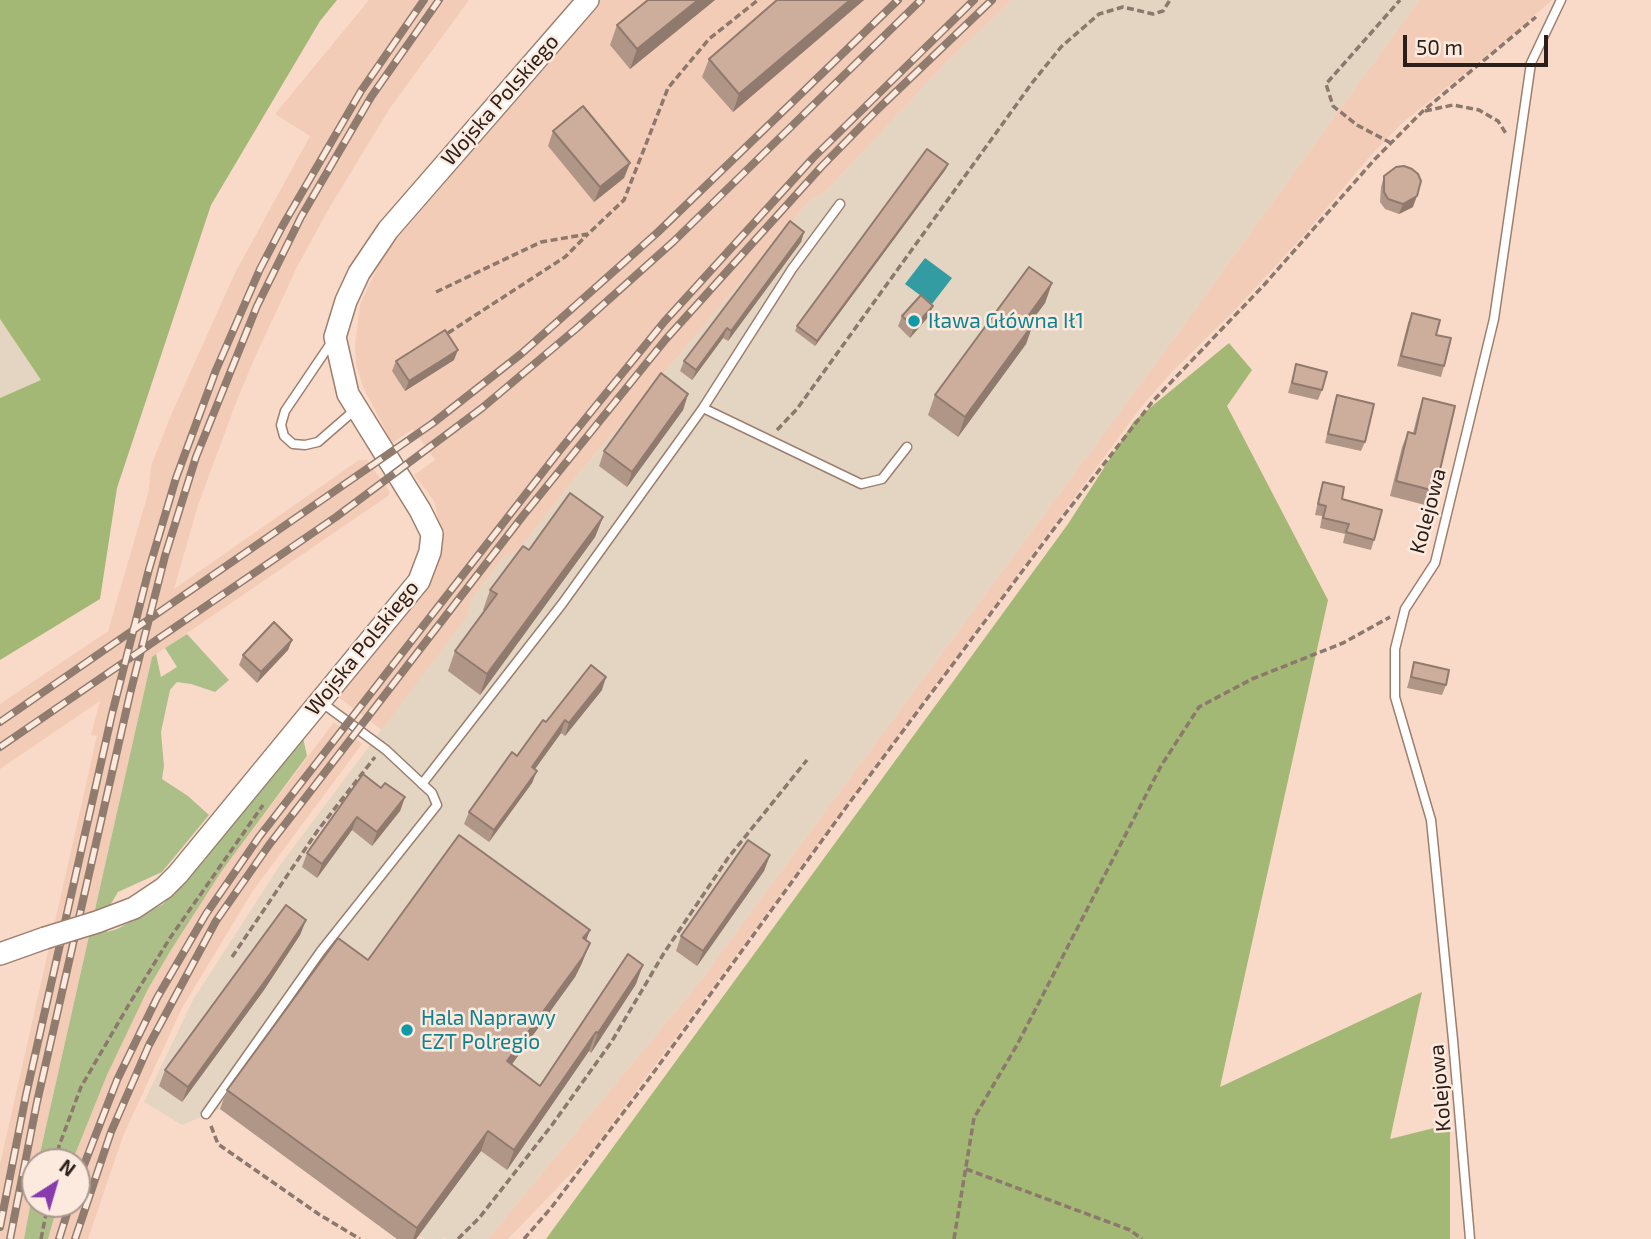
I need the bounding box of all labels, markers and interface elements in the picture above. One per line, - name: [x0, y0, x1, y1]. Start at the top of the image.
- scale bar: [1406, 21, 1551, 65]
- street label: Wojska Polskiego: [436, 29, 564, 171]
- text: 50 m: [1416, 34, 1463, 59]
- place label: Iława Główna Ił1: [928, 308, 1084, 334]
- marker: Iława Główna Ił1: [906, 313, 922, 329]
- street label: Kolejowa: [1405, 465, 1451, 557]
- street label: Wojska Polskiego: [300, 576, 424, 720]
- place label: Hala Naprawy EZT Polregio: [421, 1005, 556, 1055]
- marker: Hala Naprawy EZT Polregio: [399, 1022, 415, 1038]
- street label: Kolejowa: [1424, 1043, 1456, 1133]
- north arrow: [21, 1148, 91, 1218]
- text: N: [55, 1154, 80, 1181]

